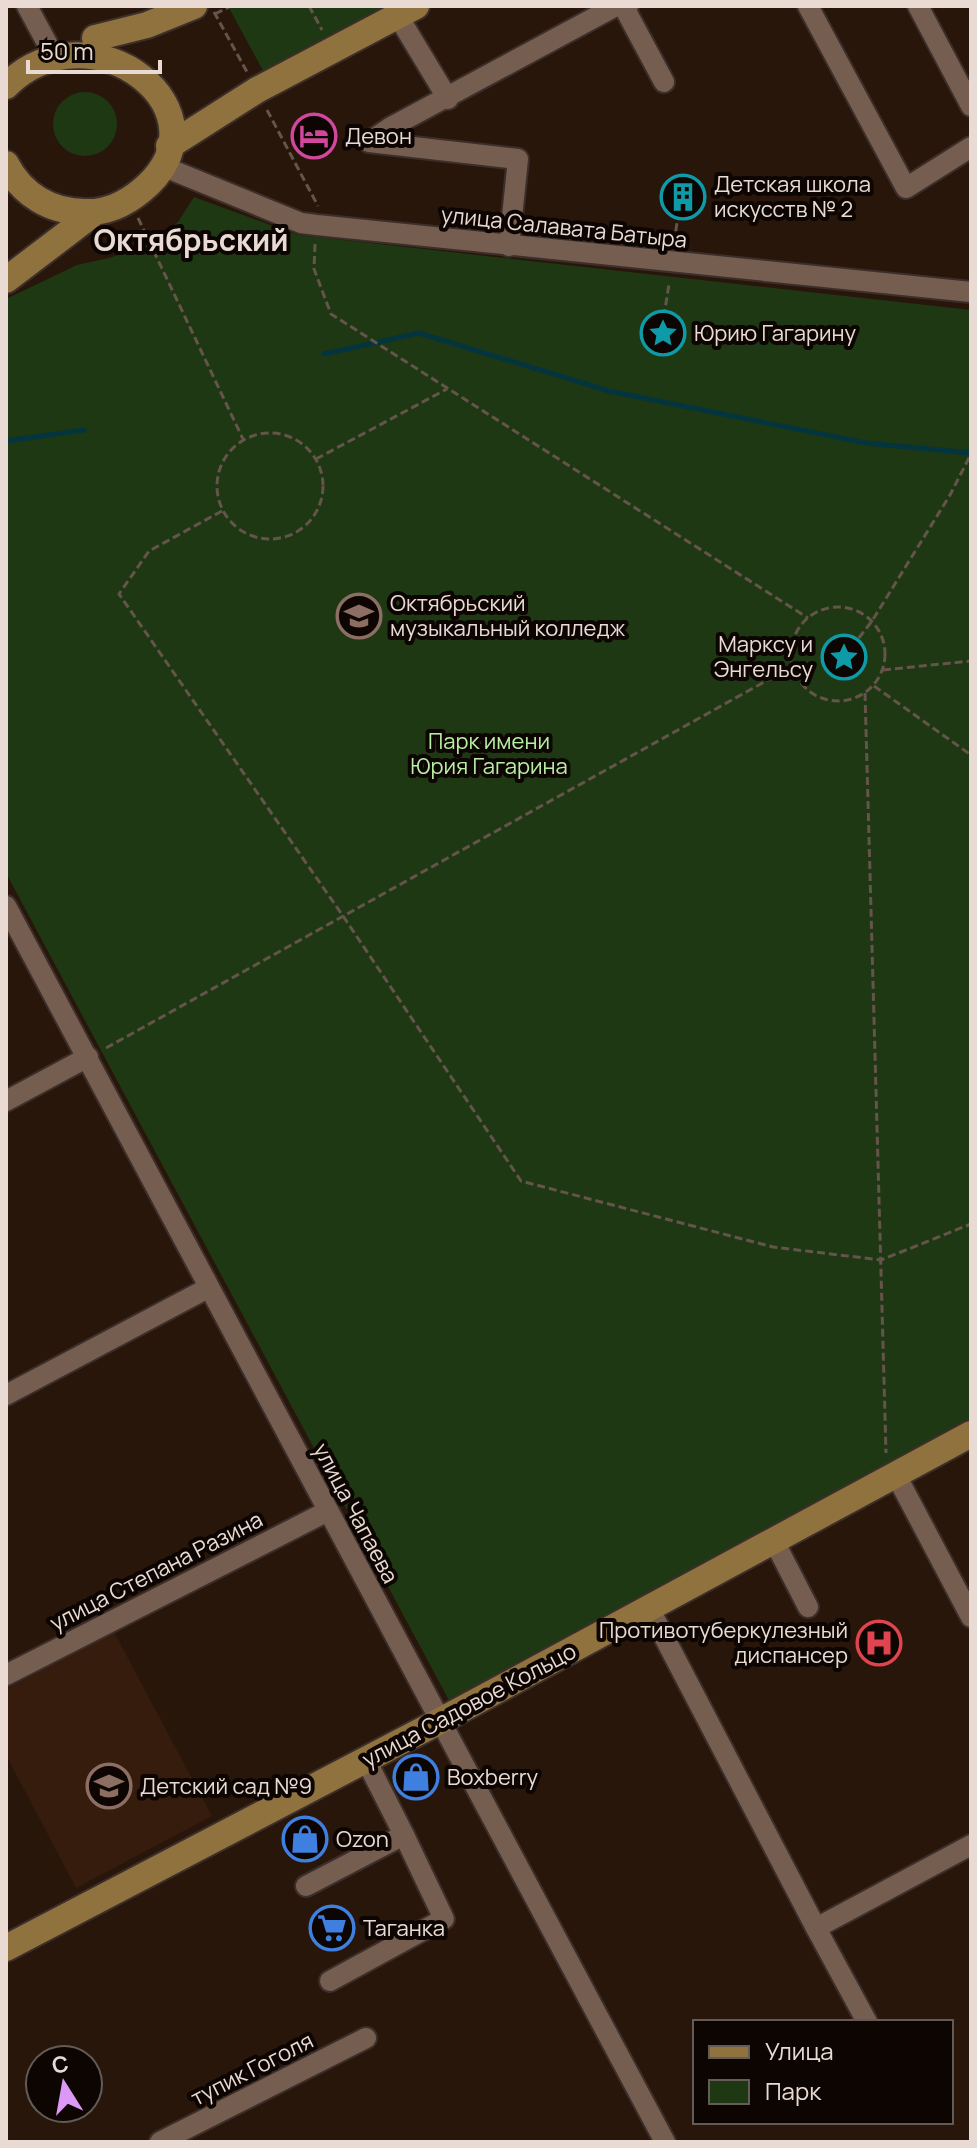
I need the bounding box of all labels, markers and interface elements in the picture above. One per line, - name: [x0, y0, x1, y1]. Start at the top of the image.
- scale bar: [28, 24, 160, 74]
- text: 50 m: [40, 34, 94, 67]
- hotel icon: Девон: [290, 112, 338, 160]
- place label: Девон: [345, 121, 412, 151]
- place label: Детская школа искусств № 2: [714, 169, 871, 224]
- building icon: Детская школа искусств № 2: [659, 173, 707, 221]
- street label: улица Салавата Батыра: [439, 199, 689, 255]
- district label: Октябрьский: [93, 219, 289, 260]
- place icon: Юрию Гагарину: [639, 309, 687, 357]
- place label: Юрию Гагарину: [694, 318, 856, 348]
- place label: Октябрьский музыкальный колледж: [390, 588, 626, 643]
- school or university icon: Октябрьский музыкальный колледж: [335, 592, 383, 640]
- place label: Марксу и Энгельсу: [714, 629, 813, 684]
- place icon: Марксу и Энгельсу: [820, 633, 868, 681]
- park label: Парк имени Юрия Гагарина: [410, 726, 568, 781]
- street label: улица Чапаева: [306, 1438, 406, 1588]
- street label: улица Степана Разина: [44, 1504, 268, 1638]
- place label: Противотуберкулезный диспансер: [599, 1615, 848, 1670]
- hospital icon: Противотуберкулезный диспансер: [855, 1619, 903, 1667]
- street label: улица Садовое Кольцо: [357, 1636, 581, 1774]
- shop icon: Boxberry: [392, 1753, 440, 1801]
- school or university icon: Детский сад №9: [85, 1762, 133, 1810]
- place label: Boxberry: [447, 1762, 538, 1792]
- place label: Детский сад №9: [140, 1771, 312, 1801]
- shop icon: Ozon: [281, 1815, 329, 1863]
- place label: Ozon: [336, 1824, 389, 1854]
- supermarket icon: Таганка: [308, 1904, 356, 1952]
- place label: Таганка: [363, 1913, 445, 1943]
- legend: [693, 2020, 953, 2124]
- street label: тупик Гоголя: [186, 2025, 318, 2113]
- text: Улица: [765, 2034, 834, 2067]
- north arrow: [24, 2044, 104, 2124]
- text: С: [49, 2048, 71, 2081]
- text: Парк: [765, 2074, 822, 2107]

